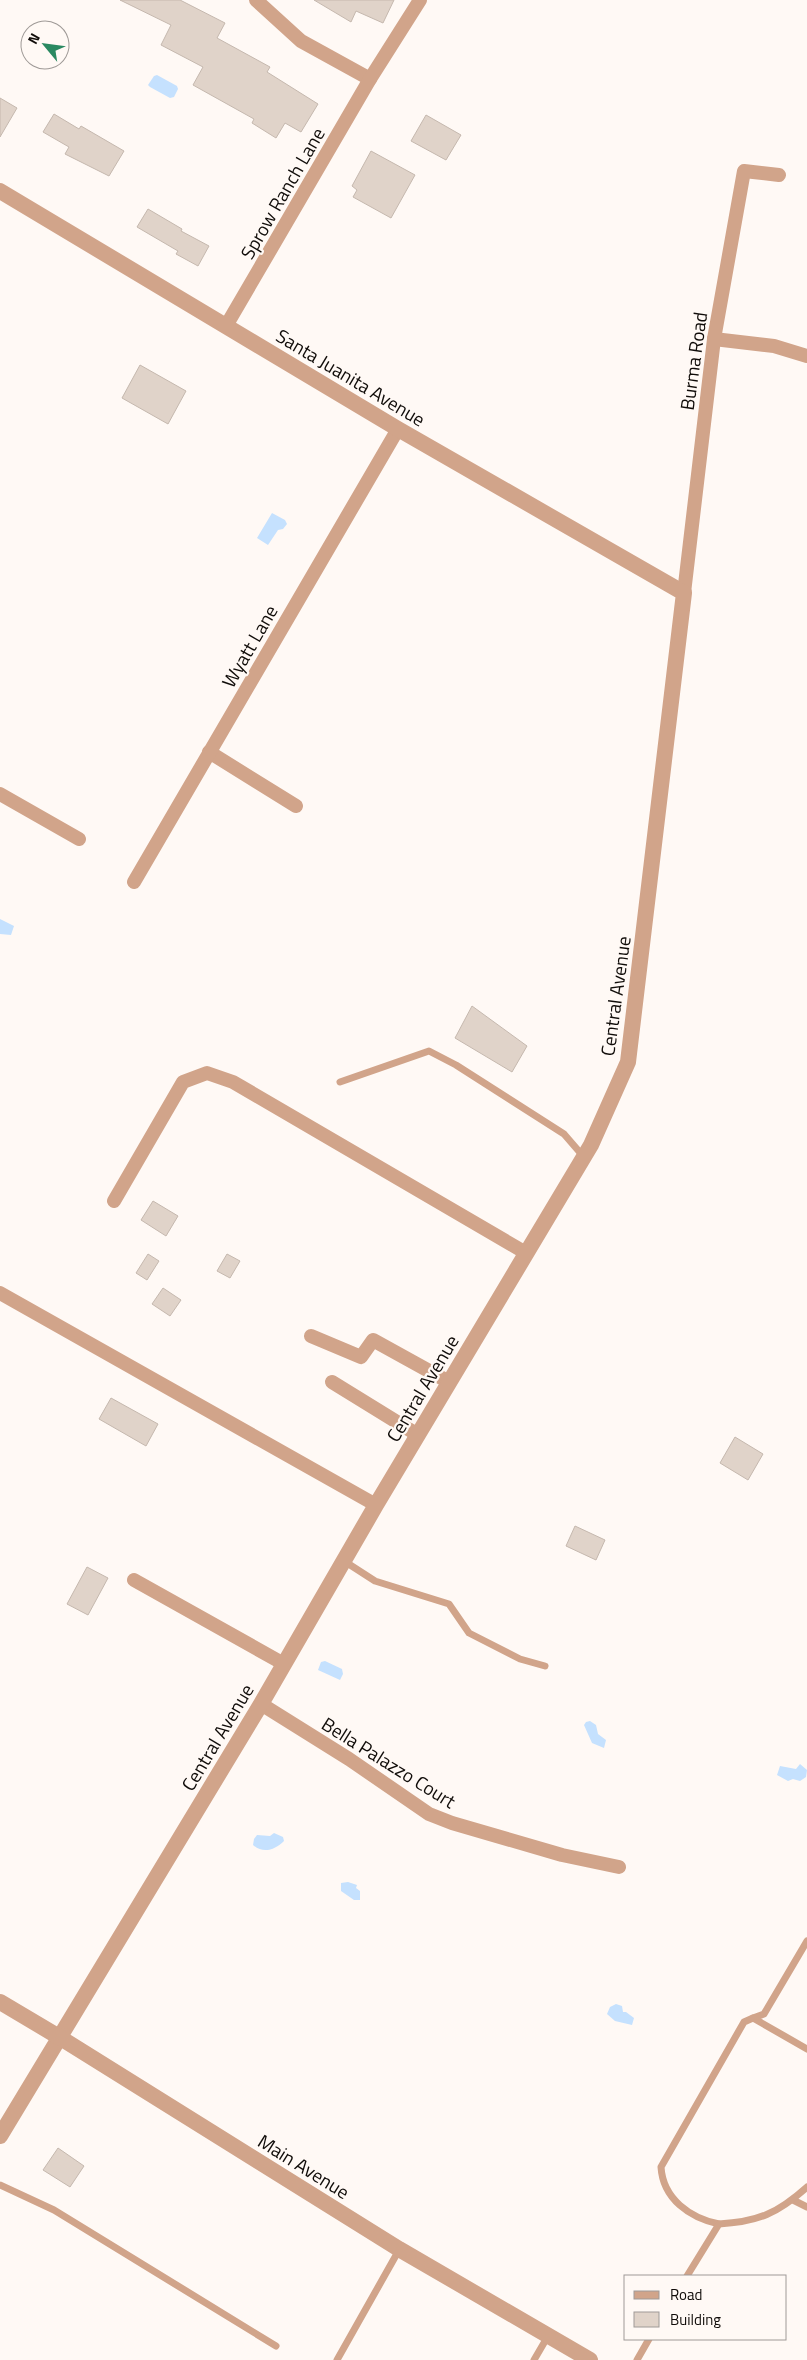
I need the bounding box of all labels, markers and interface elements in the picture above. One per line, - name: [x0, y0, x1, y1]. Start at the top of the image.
- north arrow: [20, 20, 70, 70]
- text: N: [22, 29, 45, 48]
- street label: Sprow Ranch Lane: [232, 122, 332, 264]
- street label: Burma Road: [672, 310, 714, 412]
- street label: Santa Juanita Avenue: [271, 321, 431, 433]
- street label: Wyatt Lane: [214, 599, 284, 693]
- street label: Central Avenue: [592, 934, 638, 1058]
- street label: Central Avenue: [378, 1329, 466, 1447]
- street label: Central Avenue: [173, 1678, 261, 1796]
- street label: Bella Palazzo Court: [316, 1709, 462, 1815]
- street label: Main Avenue: [252, 2126, 356, 2206]
- legend: [624, 2275, 787, 2340]
- text: Road: [670, 2283, 702, 2306]
- text: Building: [670, 2308, 721, 2331]

